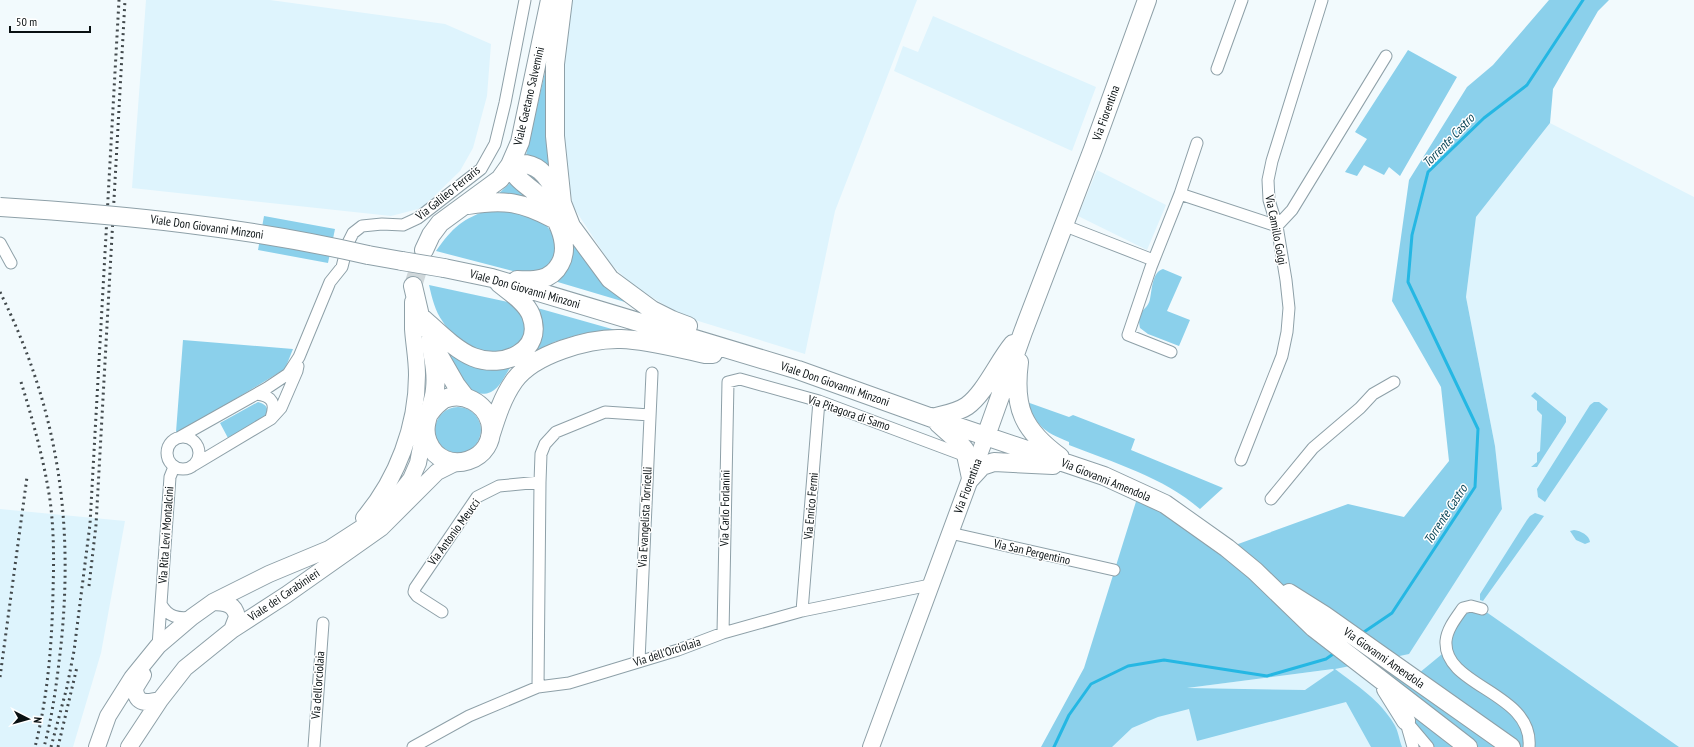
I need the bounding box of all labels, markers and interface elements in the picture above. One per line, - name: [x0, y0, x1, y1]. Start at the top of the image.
- scale bar: [10, 8, 90, 34]
- text: 50 m: [16, 14, 37, 29]
- street label: Viale Gaetano Salvemini: [510, 45, 547, 148]
- street label: Via Fiorentina: [1088, 83, 1123, 143]
- water label: Torrente Castro: [1419, 109, 1479, 171]
- street label: Via Galileo Ferraris: [412, 162, 483, 224]
- street label: Via Camillo Golgi: [1262, 193, 1291, 266]
- street label: Viale Don Giovanni Minzoni: [149, 211, 265, 242]
- street label: Viale Don Giovanni Minzoni: [467, 265, 582, 311]
- street label: Viale Don Giovanni Minzoni: [778, 358, 892, 409]
- street label: Via Pitagora di Samo: [805, 391, 892, 434]
- street label: Via Giovanni Amendola: [1058, 454, 1153, 504]
- street label: Via Fiorentina: [950, 456, 985, 516]
- street label: Via Evangelista Torricelli: [634, 466, 655, 569]
- street label: Via Carlo Forlanini: [716, 470, 733, 547]
- street label: Via Enrico Fermi: [800, 472, 821, 541]
- water label: Torrente Castro: [1420, 480, 1472, 547]
- street label: Via Rita Levi Montalcini: [155, 486, 176, 585]
- street label: Via Antonio Meucci: [424, 495, 483, 569]
- street label: Via San Pergentino: [991, 535, 1072, 568]
- street label: Viale dei Carabinieri: [244, 565, 322, 625]
- street label: Via Giovanni Amendola: [1340, 623, 1428, 691]
- street label: Via dell'Orciolaia: [630, 634, 703, 670]
- street label: Via dell'orciolaia: [308, 650, 327, 720]
- north arrow: [8, 699, 48, 739]
- text: N: [31, 716, 45, 724]

